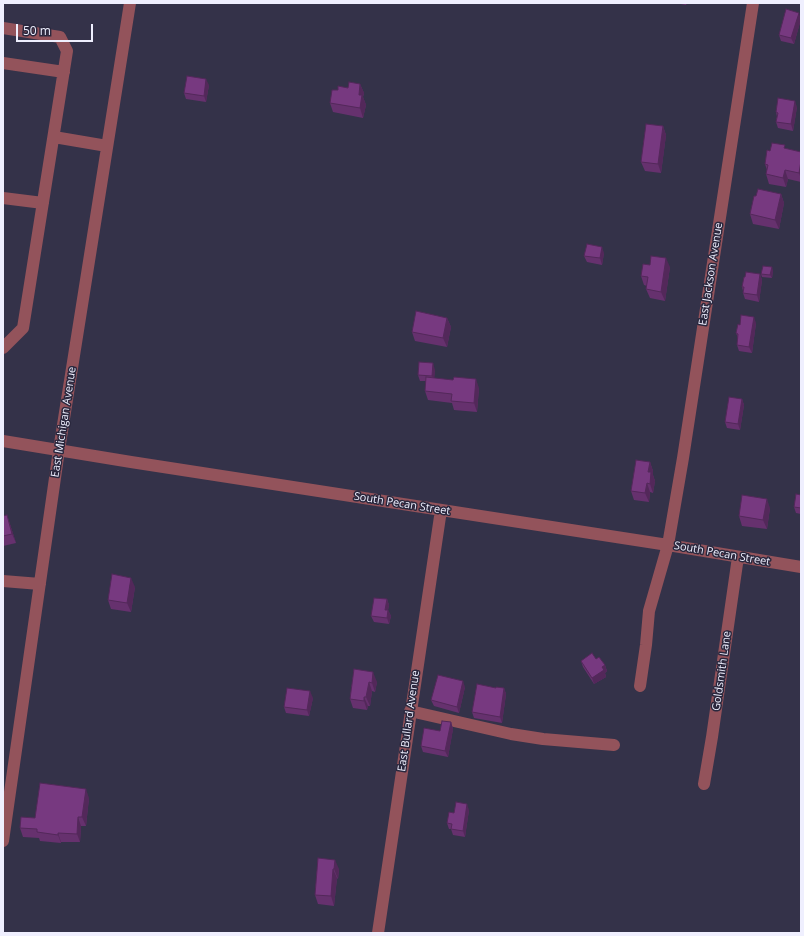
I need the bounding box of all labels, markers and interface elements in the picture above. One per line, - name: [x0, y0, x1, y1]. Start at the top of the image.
- scale bar: [18, 16, 95, 42]
- text: 50 m: [23, 22, 51, 39]
- street label: East Jackson Avenue: [696, 222, 726, 326]
- street label: East Michigan Avenue: [49, 366, 79, 478]
- street label: South Pecan Street: [353, 490, 451, 518]
- street label: South Pecan Street: [673, 539, 771, 569]
- street label: Goldsmith Lane: [710, 630, 734, 712]
- street label: East Bullard Avenue: [395, 670, 423, 772]

